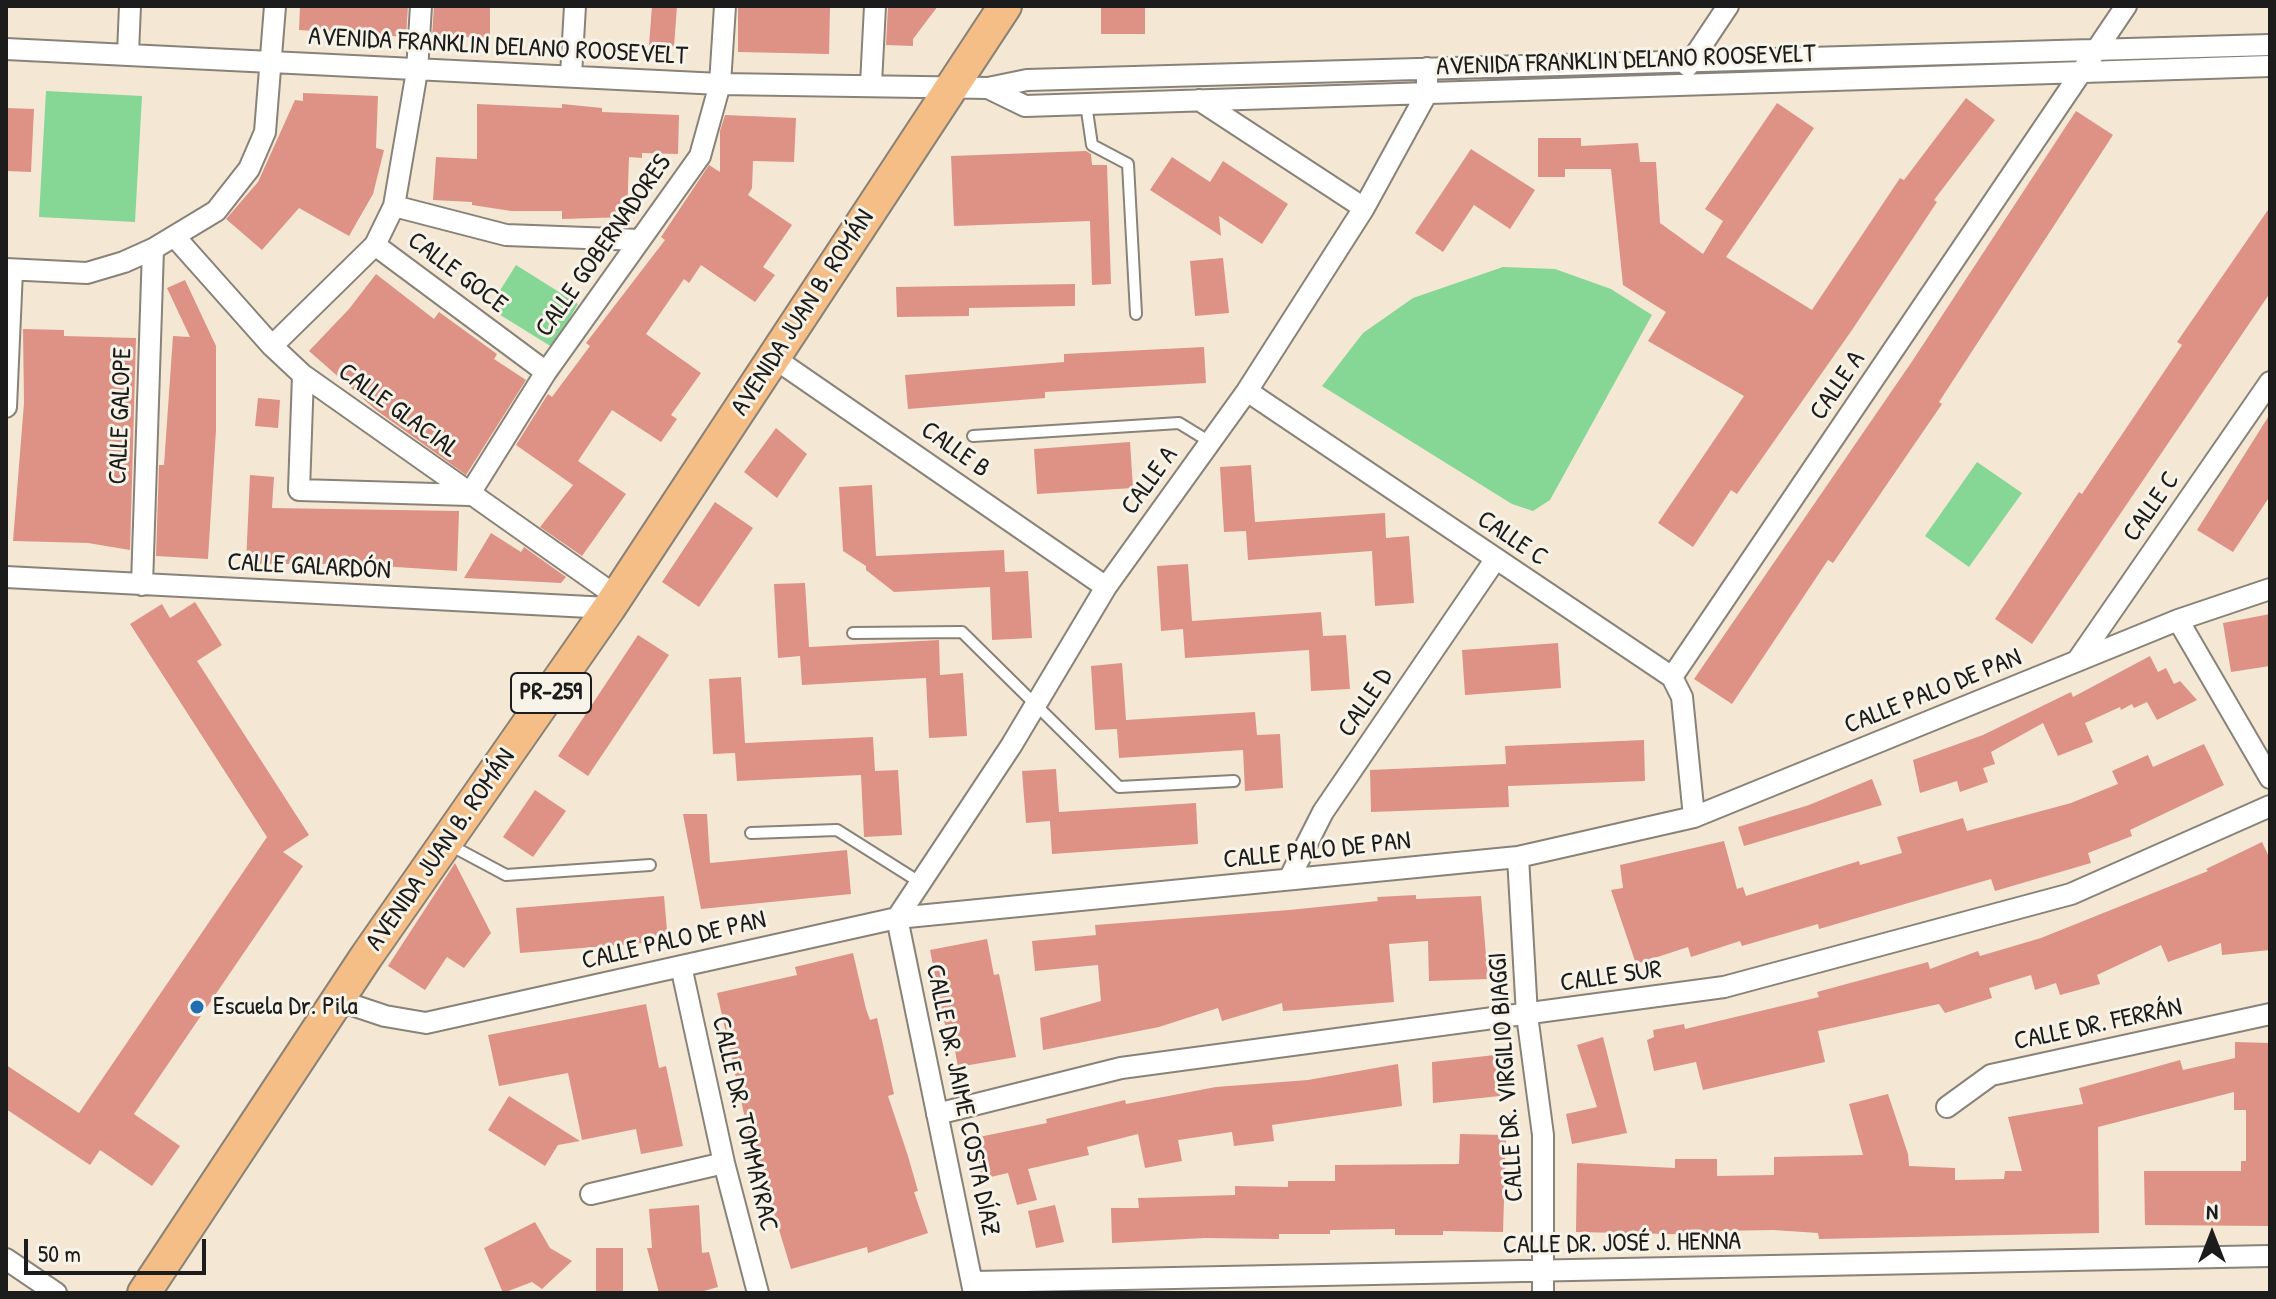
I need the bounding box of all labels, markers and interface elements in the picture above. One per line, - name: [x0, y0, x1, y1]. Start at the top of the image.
- street label: AVENIDA FRANKLIN DELANO ROOSEVELT: [308, 21, 688, 73]
- street label: AVENIDA FRANKLIN DELANO ROOSEVELT: [1436, 39, 1816, 83]
- street label: CALLE GOBERNADORES: [529, 149, 679, 343]
- street label: AVENIDA JUAN B. ROMÁN: [725, 204, 881, 422]
- street label: CALLE GOCE: [401, 226, 513, 320]
- street label: CALLE A: [1804, 346, 1872, 426]
- street label: CALLE GALOPE: [103, 347, 139, 485]
- street label: CALLE GLACIAL: [332, 357, 464, 465]
- street label: CALLE B: [915, 415, 995, 485]
- street label: CALLE A: [1115, 441, 1185, 521]
- street label: CALLE C: [2117, 466, 2187, 548]
- street label: CALLE C: [1471, 504, 1553, 574]
- street label: CALLE GALARDÓN: [226, 547, 392, 587]
- street label: CALLE PALO DE PAN: [1840, 642, 2026, 742]
- street label: CALLE D: [1332, 663, 1400, 743]
- road number: PR-259: [511, 673, 591, 713]
- street label: AVENIDA JUAN B. ROMÁN: [360, 743, 522, 957]
- street label: CALLE PALO DE PAN: [1222, 826, 1412, 876]
- street label: CALLE PALO DE PAN: [579, 905, 769, 977]
- street label: CALLE DR. VIRGILIO BIAGGI: [1483, 951, 1531, 1203]
- street label: CALLE SUR: [1558, 954, 1664, 1000]
- street label: CALLE DR. JAIME COSTA DÍAZ: [918, 961, 1006, 1239]
- place label: Escuela Dr. Pila: [213, 991, 358, 1023]
- street label: CALLE DR. FERRÁN: [2011, 992, 2185, 1058]
- marker: Escuela Dr. Pila: [188, 998, 206, 1016]
- street label: CALLE DR. TOMMAYRAC: [704, 1013, 784, 1235]
- north arrow: [2172, 1195, 2252, 1275]
- text: N: [2206, 1196, 2218, 1226]
- scale bar: [28, 1223, 210, 1273]
- street label: CALLE DR. JOSÉ J. HENNA: [1503, 1226, 1741, 1262]
- text: 50 m: [38, 1237, 81, 1269]

